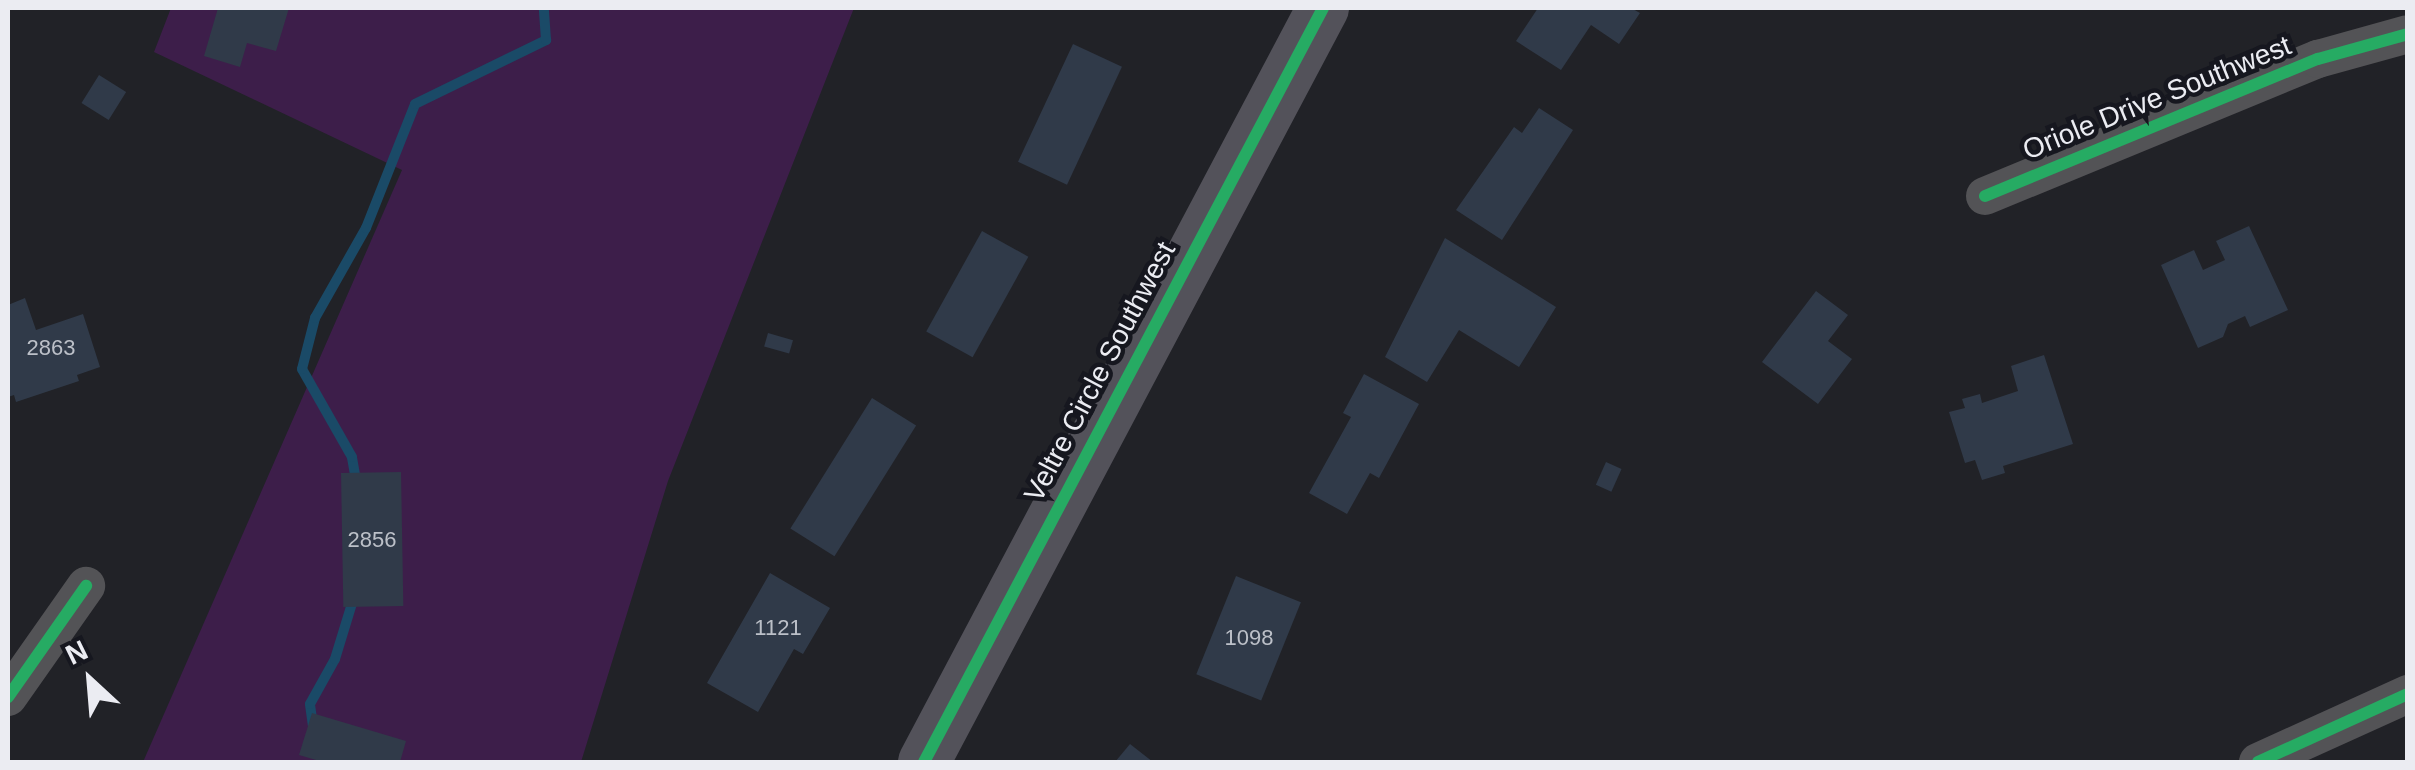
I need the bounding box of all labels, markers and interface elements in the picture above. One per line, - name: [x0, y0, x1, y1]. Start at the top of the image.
- street label: Oriole Drive Southwest: [2018, 29, 2296, 167]
- street label: Veltre Circle Southwest: [1017, 236, 1183, 508]
- house number: 2863: [27, 335, 75, 361]
- house number: 2856: [348, 527, 396, 553]
- house number: 1121: [754, 615, 802, 641]
- house number: 1098: [1225, 625, 1273, 651]
- north arrow: [40, 630, 140, 730]
- text: N: [61, 634, 93, 671]

